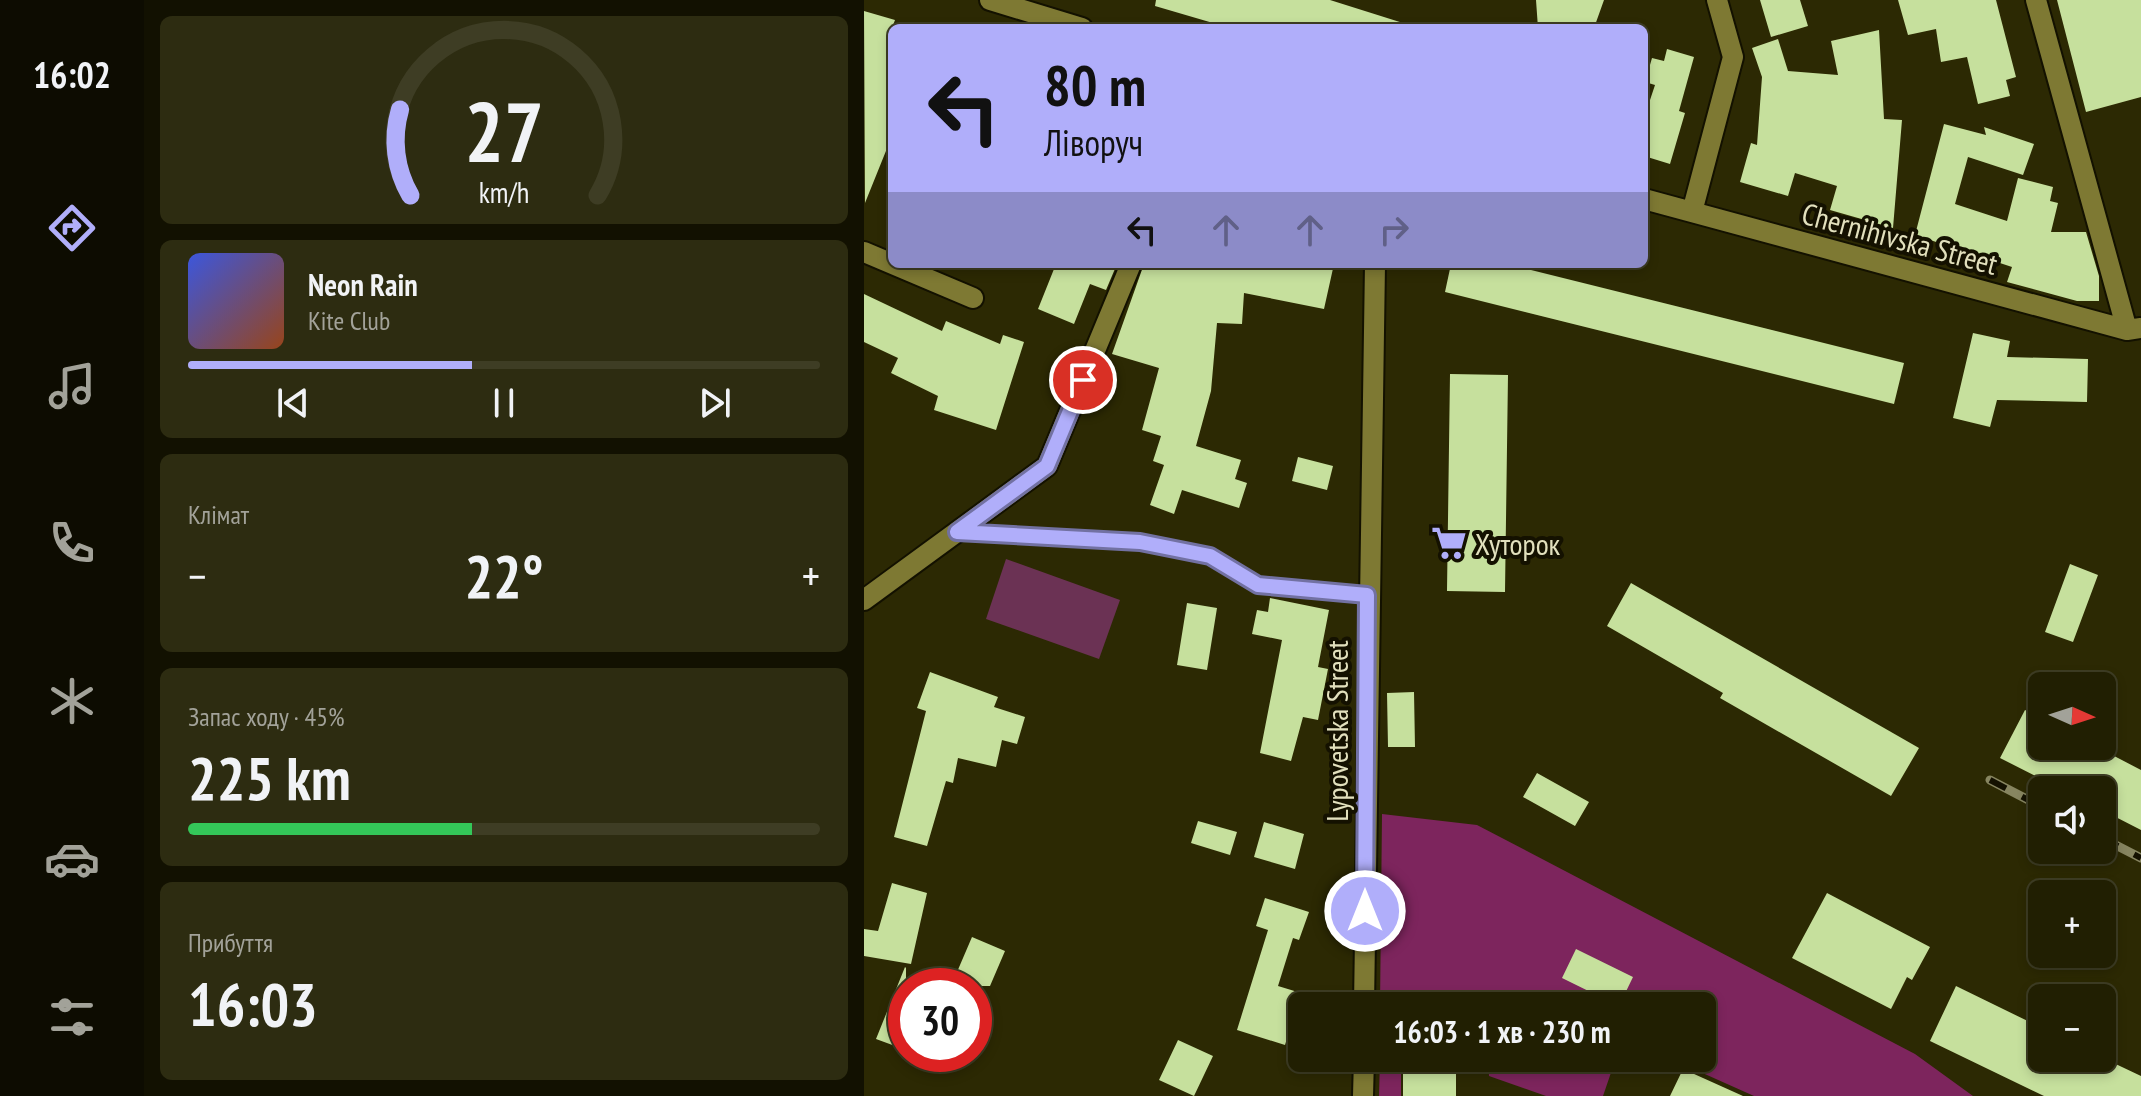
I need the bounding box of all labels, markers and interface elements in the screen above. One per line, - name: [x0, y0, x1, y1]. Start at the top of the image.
- text: 80 m: [1044, 49, 1146, 121]
- text: 16:02: [33, 51, 111, 98]
- icon: left: [912, 56, 1016, 160]
- text: 27: [464, 77, 544, 185]
- text: Ліворуч: [1044, 119, 1143, 166]
- text: km/h: [479, 174, 529, 211]
- street label: Chernihivska Street: [1798, 193, 2003, 283]
- icon: directions: [44, 200, 100, 256]
- icon: left: [1120, 208, 1164, 252]
- icon: ahead: [1204, 208, 1248, 252]
- icon: ahead: [1288, 208, 1332, 252]
- icon: right: [1372, 208, 1416, 252]
- text: Neon Rain: [308, 265, 418, 304]
- text: Kite Club: [308, 304, 390, 337]
- pin: [1049, 346, 1117, 414]
- icon: music: [44, 358, 100, 414]
- icon: arrive: [1061, 358, 1105, 402]
- icon: previous: [271, 381, 315, 425]
- icon: pause: [482, 381, 526, 425]
- icon: next: [693, 381, 737, 425]
- text: Клімат: [188, 498, 249, 531]
- icon: phone: [44, 515, 100, 571]
- supermarket icon: Хуторок: [1430, 524, 1468, 562]
- place label: Хуторок: [1475, 524, 1561, 563]
- text: 22°: [464, 537, 544, 615]
- text: −: [188, 547, 206, 604]
- text: +: [802, 547, 820, 604]
- street label: Lypovetska Street: [1317, 639, 1356, 822]
- north arrow: [2028, 672, 2116, 760]
- map controls: [2028, 672, 2116, 1072]
- icon: climate: [44, 673, 100, 729]
- text: Запас ходу · 45%: [188, 700, 345, 733]
- text: 225 km: [188, 739, 351, 817]
- button: sound: [2028, 776, 2116, 864]
- icon: car: [44, 831, 100, 887]
- position arrow: [1323, 869, 1407, 953]
- button: +: [2028, 880, 2116, 968]
- text: Прибуття: [188, 926, 273, 959]
- text: 16:03: [188, 965, 318, 1043]
- speed limit sign: 30: [888, 968, 992, 1072]
- button: −: [2028, 984, 2116, 1072]
- icon: filters: [44, 989, 100, 1045]
- text: 16:03 · 1 хв · 230 m: [1393, 1012, 1611, 1051]

